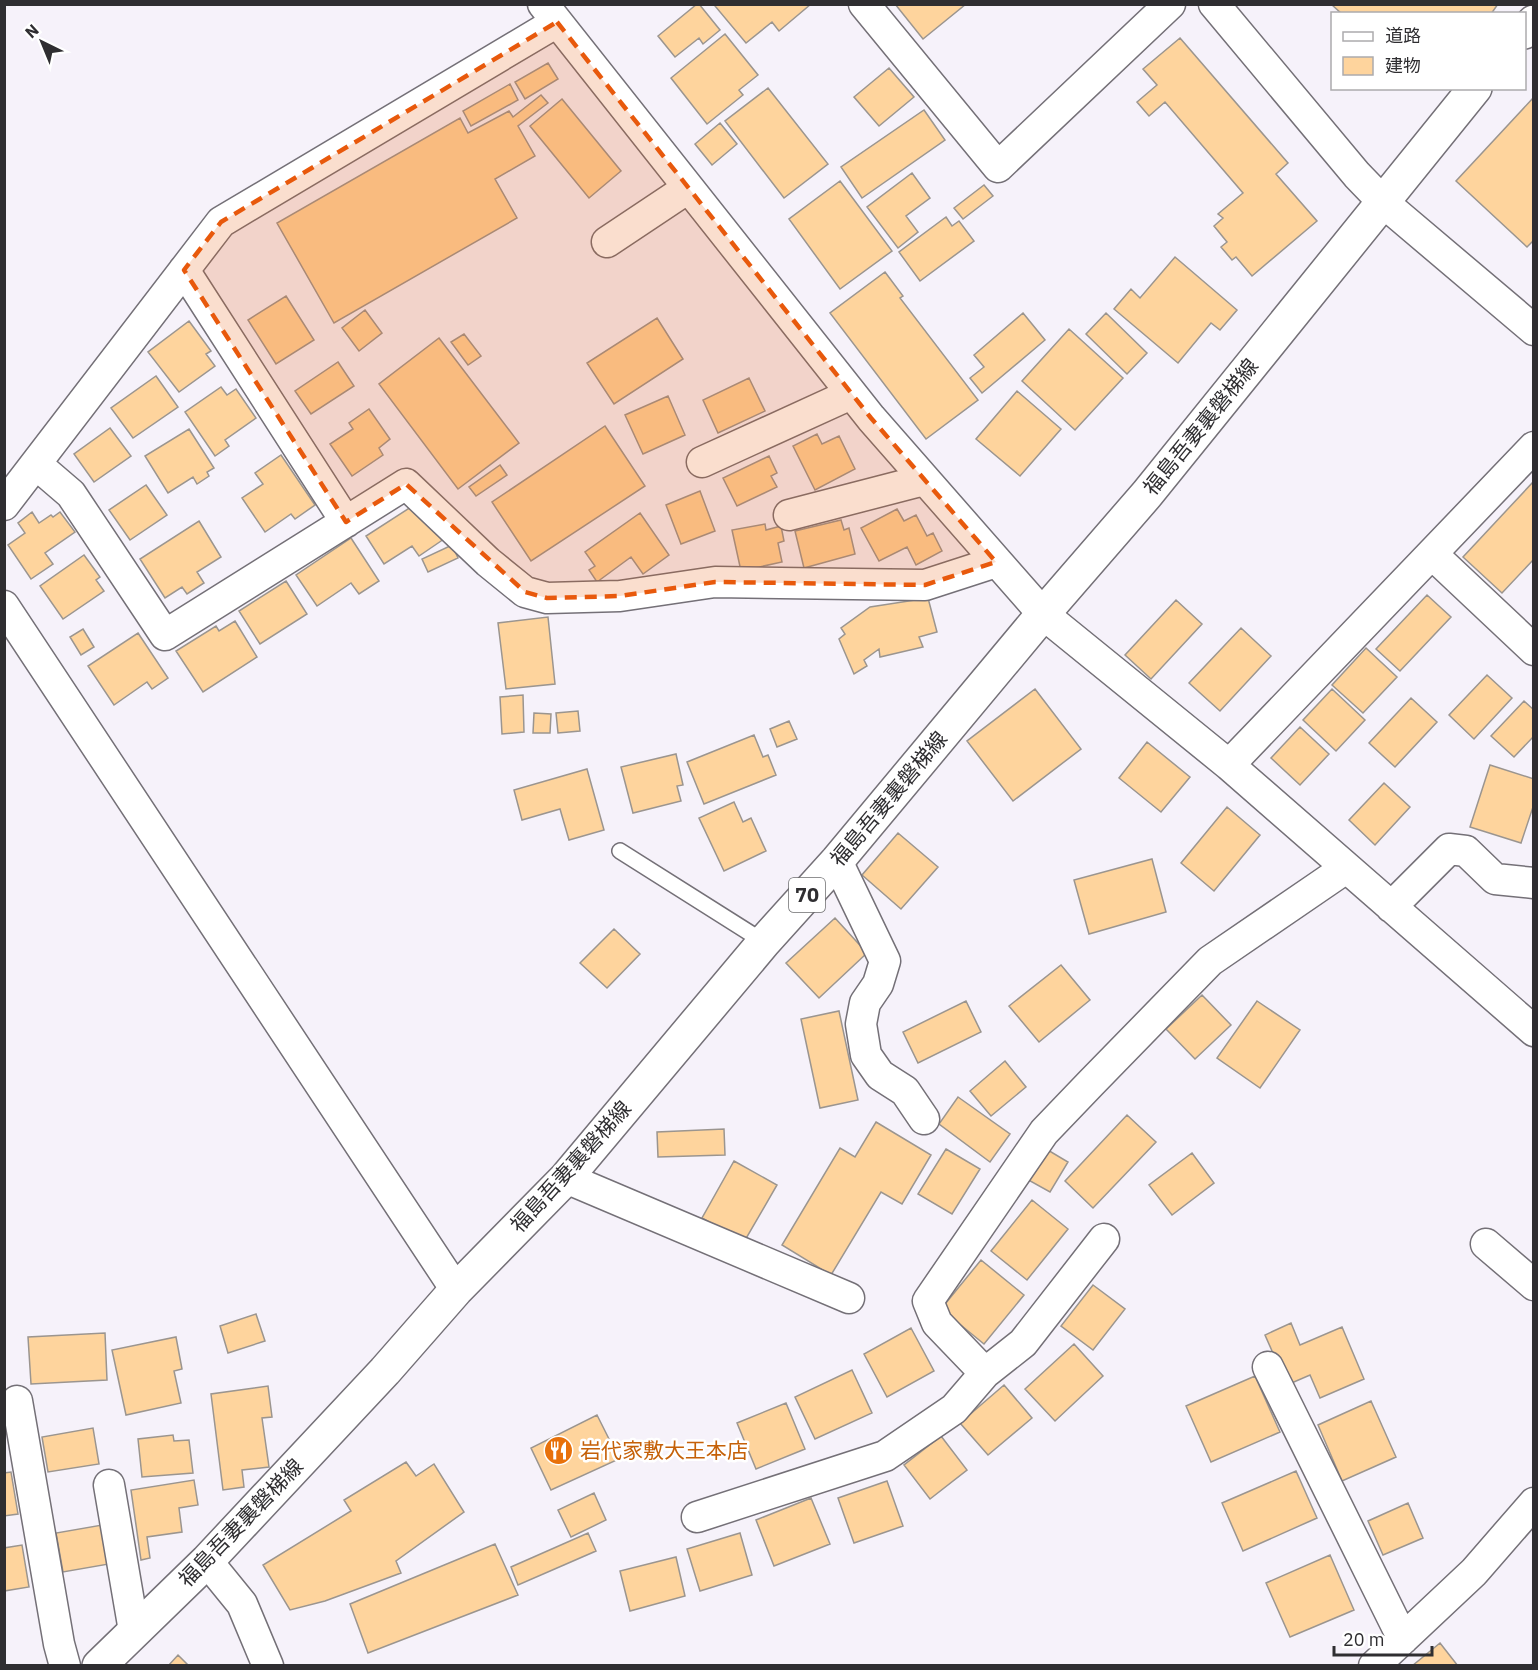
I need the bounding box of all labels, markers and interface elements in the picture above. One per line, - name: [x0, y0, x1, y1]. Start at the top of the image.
- north arrow: [12, 12, 72, 72]
- legend: [1331, 12, 1526, 90]
- text: N: [21, 20, 43, 42]
- text: 道路: [1385, 24, 1421, 47]
- text: 建物: [1385, 54, 1421, 77]
- street label: 福島吾妻裏磐梯線: [1136, 352, 1264, 500]
- street label: 福島吾妻裏磐梯線: [824, 725, 953, 872]
- road number: 70: [789, 878, 825, 912]
- street label: 福島吾妻裏磐梯線: [504, 1095, 637, 1238]
- restaurant icon: 岩代家敷大王本店: [543, 1435, 575, 1467]
- place label: 岩代家敷大王本店: [580, 1436, 748, 1464]
- street label: 福島吾妻裏磐梯線: [172, 1452, 309, 1592]
- scale bar: [1334, 1619, 1432, 1657]
- text: 20 m: [1343, 1628, 1385, 1651]

